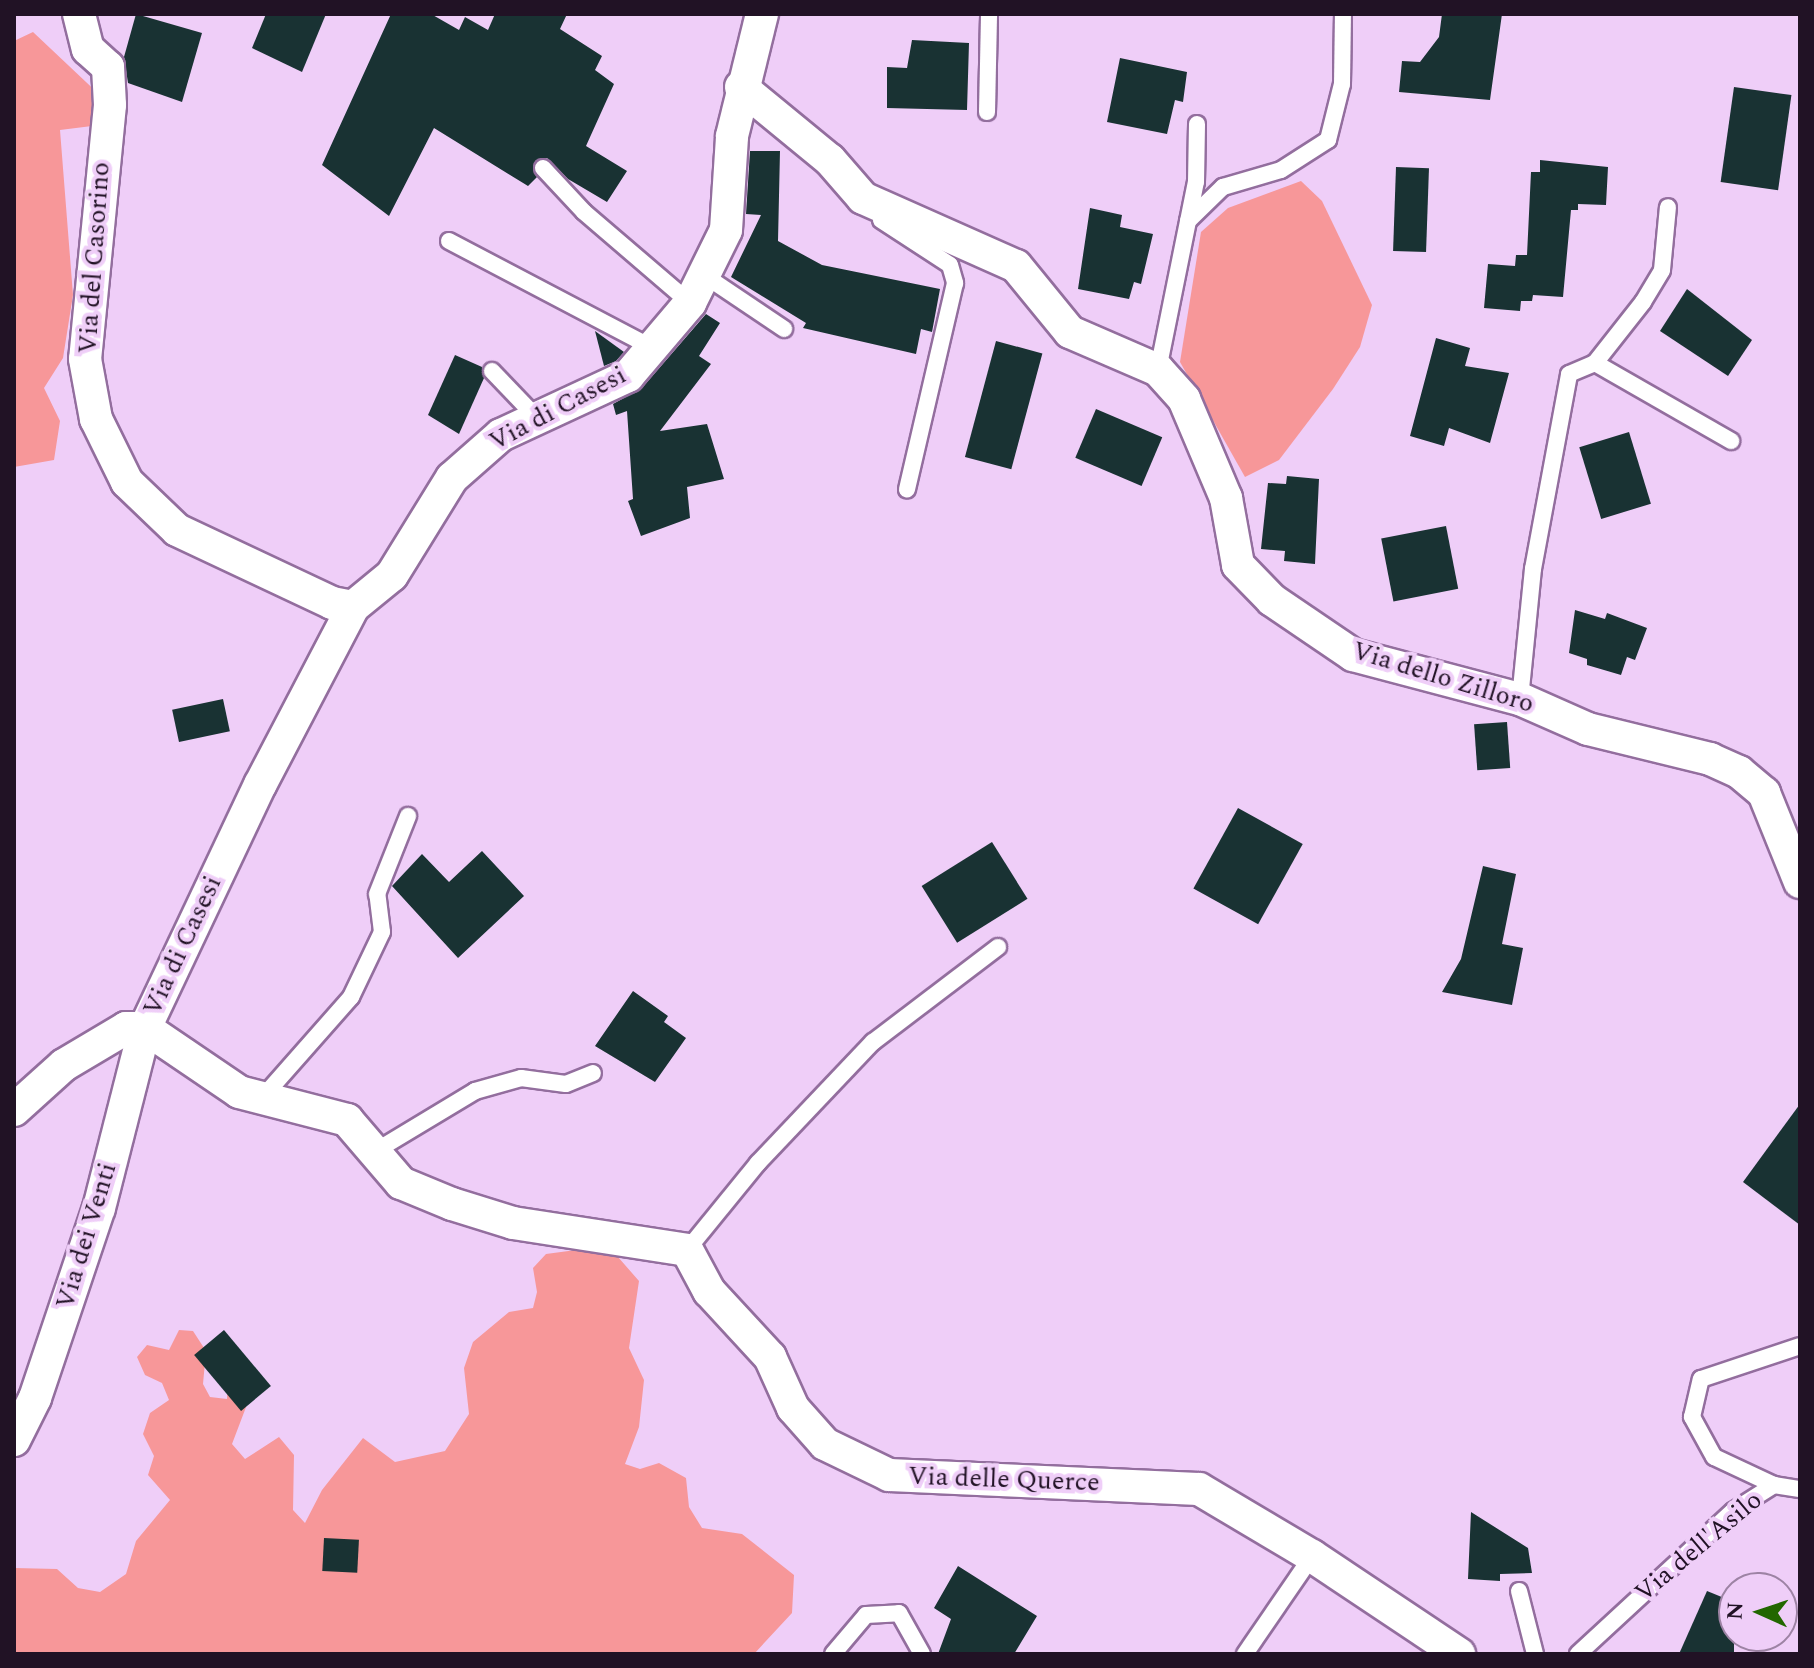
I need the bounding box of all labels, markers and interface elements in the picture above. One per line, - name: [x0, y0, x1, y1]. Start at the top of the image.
- street label: Via del Casorino: [73, 161, 117, 355]
- street label: Via di Casesi: [484, 360, 632, 458]
- street label: Via dello Zilloro: [1348, 636, 1538, 720]
- street label: Via di Casesi: [137, 871, 229, 1021]
- street label: Via dei Venti: [50, 1159, 124, 1313]
- street label: Via delle Querce: [908, 1461, 1100, 1499]
- street label: Via dell'Asilo: [1629, 1485, 1769, 1609]
- north arrow: [1718, 1572, 1798, 1652]
- text: N: [1719, 1601, 1752, 1621]

